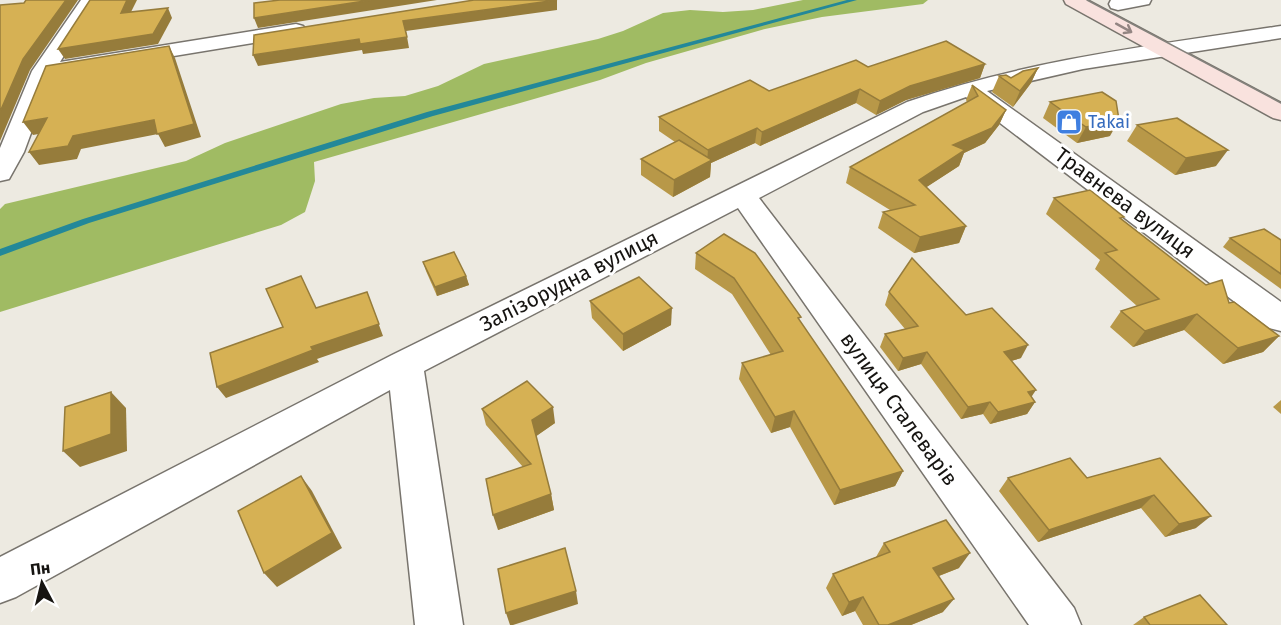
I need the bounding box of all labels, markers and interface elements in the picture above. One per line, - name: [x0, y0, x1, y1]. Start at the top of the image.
- one-way arrow: [1115, 22, 1132, 34]
- shop icon: Takai: [1054, 107, 1084, 137]
- place label: Takai: [1088, 111, 1130, 133]
- street label: Травнева вулиця: [1050, 142, 1200, 264]
- street label: Залізорудна вулиця: [475, 225, 663, 337]
- street label: вулиця Сталеварів: [835, 327, 963, 491]
- north arrow: [12, 553, 72, 613]
- text: Пн: [29, 558, 51, 579]

